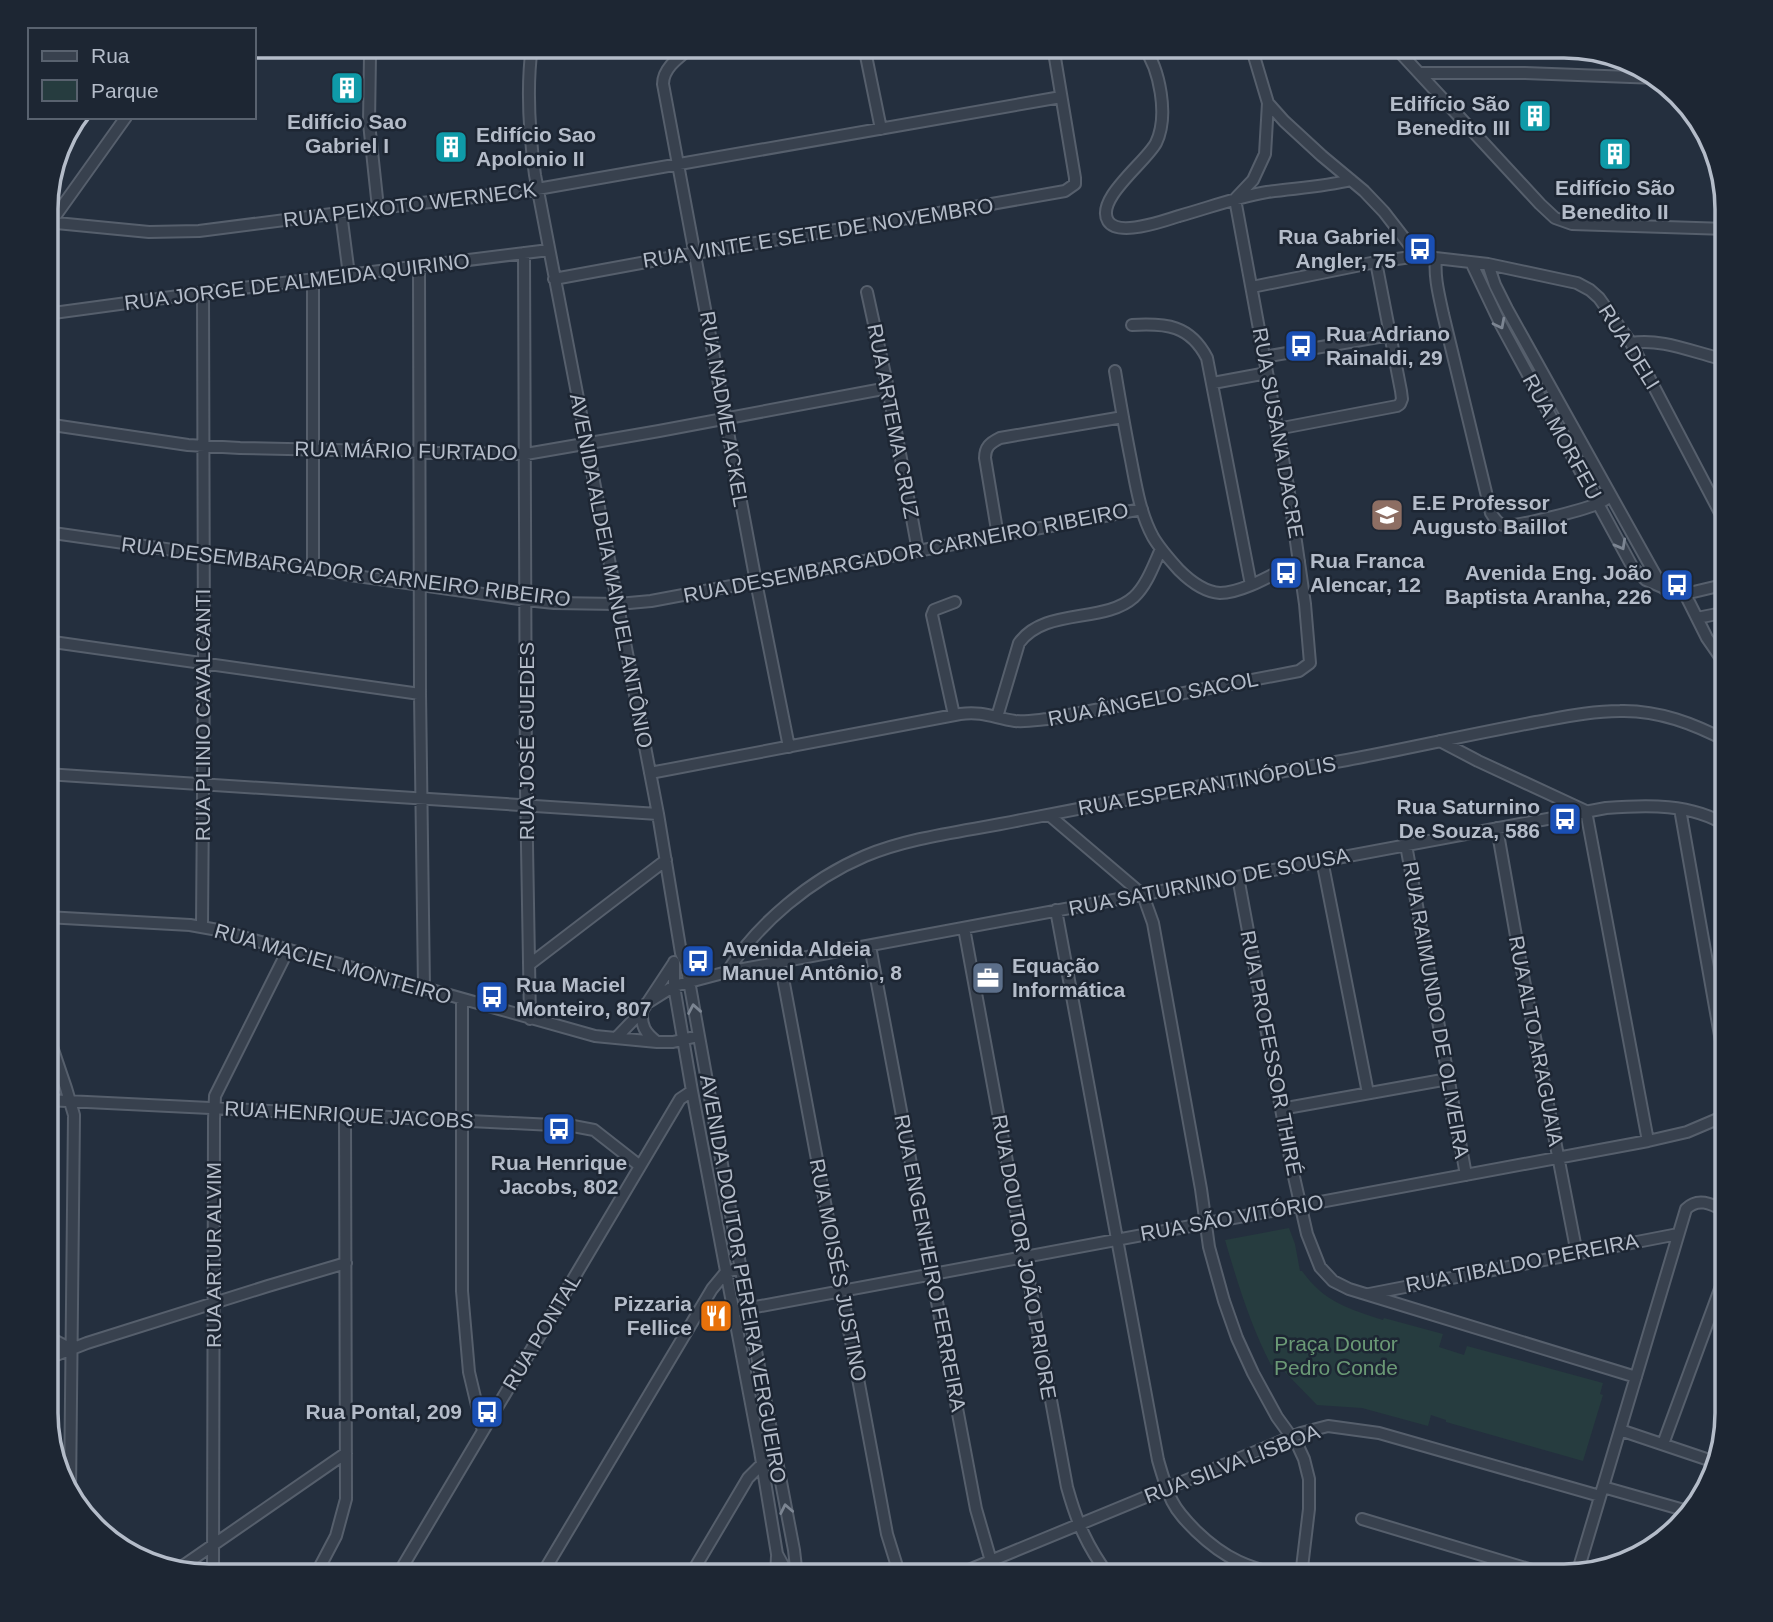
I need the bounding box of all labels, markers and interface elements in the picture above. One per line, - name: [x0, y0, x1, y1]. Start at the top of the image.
- legend: [28, 28, 256, 119]
- text: Rua: [91, 44, 130, 67]
- building icon: Edifício Sao Gabriel I: [328, 69, 366, 107]
- text: Parque: [91, 79, 159, 102]
- place label: Edifício São Benedito III: [1390, 92, 1510, 139]
- building icon: Edifício São Benedito III: [1516, 97, 1554, 135]
- place label: Edifício Sao Gabriel I: [287, 110, 407, 157]
- place label: Edifício Sao Apolonio II: [476, 123, 596, 170]
- building icon: Edifício Sao Apolonio II: [432, 128, 470, 166]
- building icon: Edifício São Benedito II: [1596, 135, 1634, 173]
- place label: Edifício São Benedito II: [1555, 176, 1675, 223]
- street label: RUA PEIXOTO WERNECK: [282, 178, 538, 231]
- street label: RUA VINTE E SETE DE NOVEMBRO: [641, 193, 995, 272]
- place label: Rua Gabriel Angler, 75: [1278, 225, 1396, 272]
- bus stop icon: Rua Gabriel Angler, 75: [1401, 230, 1439, 268]
- street label: RUA JORGE DE ALMEIDA QUIRINO: [123, 249, 471, 314]
- street label: RUA DELI: [1594, 300, 1665, 393]
- street label: RUA NADME ACKEL: [696, 309, 753, 509]
- one-way arrow: [1492, 317, 1506, 329]
- street label: RUA ARTEMA CRUZ: [863, 322, 924, 520]
- place label: Rua Adriano Rainaldi, 29: [1326, 322, 1450, 369]
- street label: RUA SUSANA DACRE: [1249, 326, 1308, 540]
- bus stop icon: Rua Adriano Rainaldi, 29: [1282, 327, 1320, 365]
- street label: RUA MORFEU: [1518, 370, 1606, 504]
- street label: AVENIDA ALDEIA MANUEL ANTÔNIO: [566, 392, 657, 750]
- street label: RUA MÁRIO FURTADO: [294, 437, 518, 464]
- place label: E.E Professor Augusto Baillot: [1412, 491, 1567, 538]
- school or university icon: E.E Professor Augusto Baillot: [1368, 496, 1406, 534]
- street label: RUA DESEMBARGADOR CARNEIRO RIBEIRO: [681, 498, 1130, 607]
- street label: RUA DESEMBARGADOR CARNEIRO RIBEIRO: [120, 533, 572, 611]
- one-way arrow: [1613, 538, 1626, 551]
- place label: Rua Franca Alencar, 12: [1310, 549, 1425, 596]
- bus stop icon: Rua Franca Alencar, 12: [1267, 554, 1305, 592]
- place label: Avenida Eng. João Baptista Aranha, 226: [1445, 561, 1652, 608]
- bus stop icon: Avenida Eng. João Baptista Aranha, 226: [1658, 566, 1696, 604]
- street label: RUA PLINIO CAVALCANTI: [191, 589, 214, 841]
- street label: RUA JOSÉ GUEDES: [515, 642, 538, 840]
- street label: RUA ÂNGELO SACOL: [1046, 667, 1260, 730]
- street label: RUA ESPERANTINÓPOLIS: [1076, 751, 1338, 820]
- place label: Rua Saturnino De Souza, 586: [1396, 795, 1540, 842]
- bus stop icon: Rua Saturnino De Souza, 586: [1546, 800, 1584, 838]
- street label: RUA SATURNINO DE SOUSA: [1067, 843, 1351, 920]
- street label: RUA RAIMUNDO DE OLIVEIRA: [1399, 860, 1474, 1160]
- street label: RUA MACIEL MONTEIRO: [212, 919, 454, 1008]
- street label: RUA PROFESSOR THIRÉ: [1236, 928, 1307, 1177]
- street label: RUA ALTO ARAGUAIA: [1505, 934, 1568, 1148]
- place label: Avenida Aldeia Manuel Antônio, 8: [722, 937, 902, 984]
- bus stop icon: Avenida Aldeia Manuel Antônio, 8: [679, 942, 717, 980]
- place label: Equação Informática: [1012, 954, 1126, 1001]
- office icon: Equação Informática: [969, 959, 1007, 997]
- place label: Rua Maciel Monteiro, 807: [516, 973, 651, 1020]
- bus stop icon: Rua Maciel Monteiro, 807: [473, 978, 511, 1016]
- one-way arrow: [687, 1003, 702, 1015]
- street label: AVENIDA DOUTOR PEREIRA VERGUEIRO: [696, 1073, 791, 1485]
- street label: RUA HENRIQUE JACOBS: [224, 1096, 474, 1133]
- bus stop icon: Rua Henrique Jacobs, 802: [540, 1110, 578, 1148]
- street label: RUA ENGENHEIRO FERREIRA: [890, 1112, 971, 1413]
- street label: RUA DOUTOR JOÃO PRIORE: [988, 1113, 1061, 1401]
- place label: Rua Henrique Jacobs, 802: [491, 1151, 627, 1198]
- street label: RUA MOISÉS JUSTINO: [806, 1157, 871, 1383]
- street label: RUA ARTUR ALVIM: [202, 1162, 225, 1348]
- street label: RUA SÃO VITÓRIO: [1139, 1190, 1325, 1245]
- street label: RUA TIBALDO PEREIRA: [1404, 1229, 1640, 1296]
- street label: RUA PONTAL: [498, 1269, 585, 1394]
- place label: Pizzaria Fellice: [614, 1292, 692, 1339]
- restaurant icon: Pizzaria Fellice: [697, 1297, 735, 1335]
- park label: Praça Doutor Pedro Conde: [1274, 1332, 1398, 1379]
- bus stop icon: Rua Pontal, 209: [468, 1393, 506, 1431]
- place label: Rua Pontal, 209: [306, 1400, 462, 1423]
- street label: RUA SILVA LISBOA: [1141, 1419, 1323, 1508]
- one-way arrow: [779, 1503, 794, 1515]

